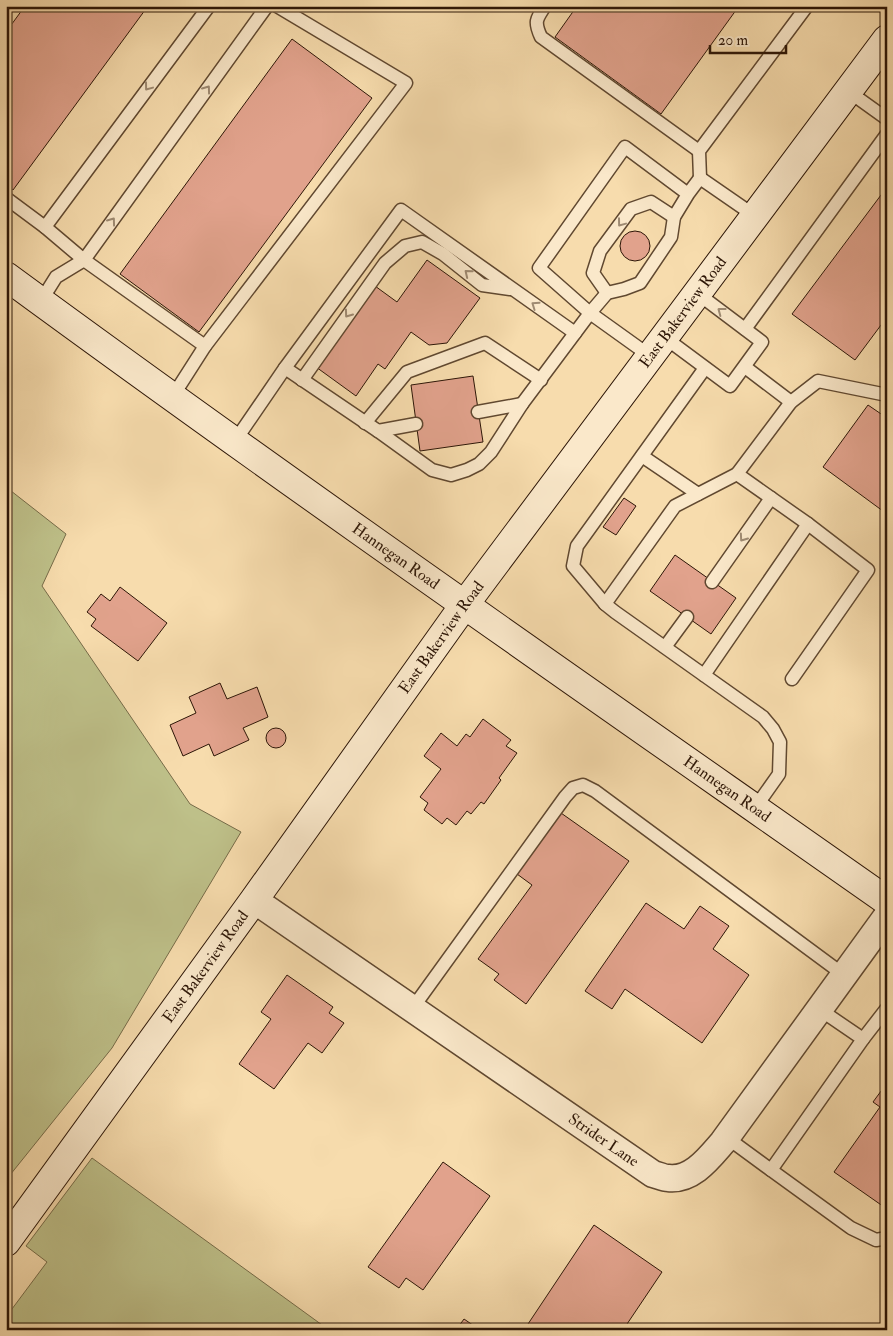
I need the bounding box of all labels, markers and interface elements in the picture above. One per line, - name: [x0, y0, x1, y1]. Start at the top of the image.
- scale bar: [710, 22, 787, 54]
- text: 20 m: [718, 31, 748, 50]
- one-way arrow: [146, 81, 154, 90]
- one-way arrow: [202, 86, 210, 95]
- one-way arrow: [106, 217, 115, 227]
- one-way arrow: [618, 217, 626, 226]
- street label: East Bakerview Road: [635, 253, 731, 372]
- one-way arrow: [465, 271, 474, 279]
- one-way arrow: [532, 302, 541, 311]
- one-way arrow: [345, 308, 354, 318]
- one-way arrow: [718, 309, 727, 317]
- street label: Hannegan Road: [348, 518, 443, 594]
- one-way arrow: [740, 532, 749, 542]
- street label: East Bakerview Road: [394, 577, 489, 698]
- street label: Hannegan Road: [679, 751, 775, 827]
- street label: East Bakerview Road: [158, 907, 253, 1027]
- street label: Strider Lane: [564, 1109, 643, 1171]

